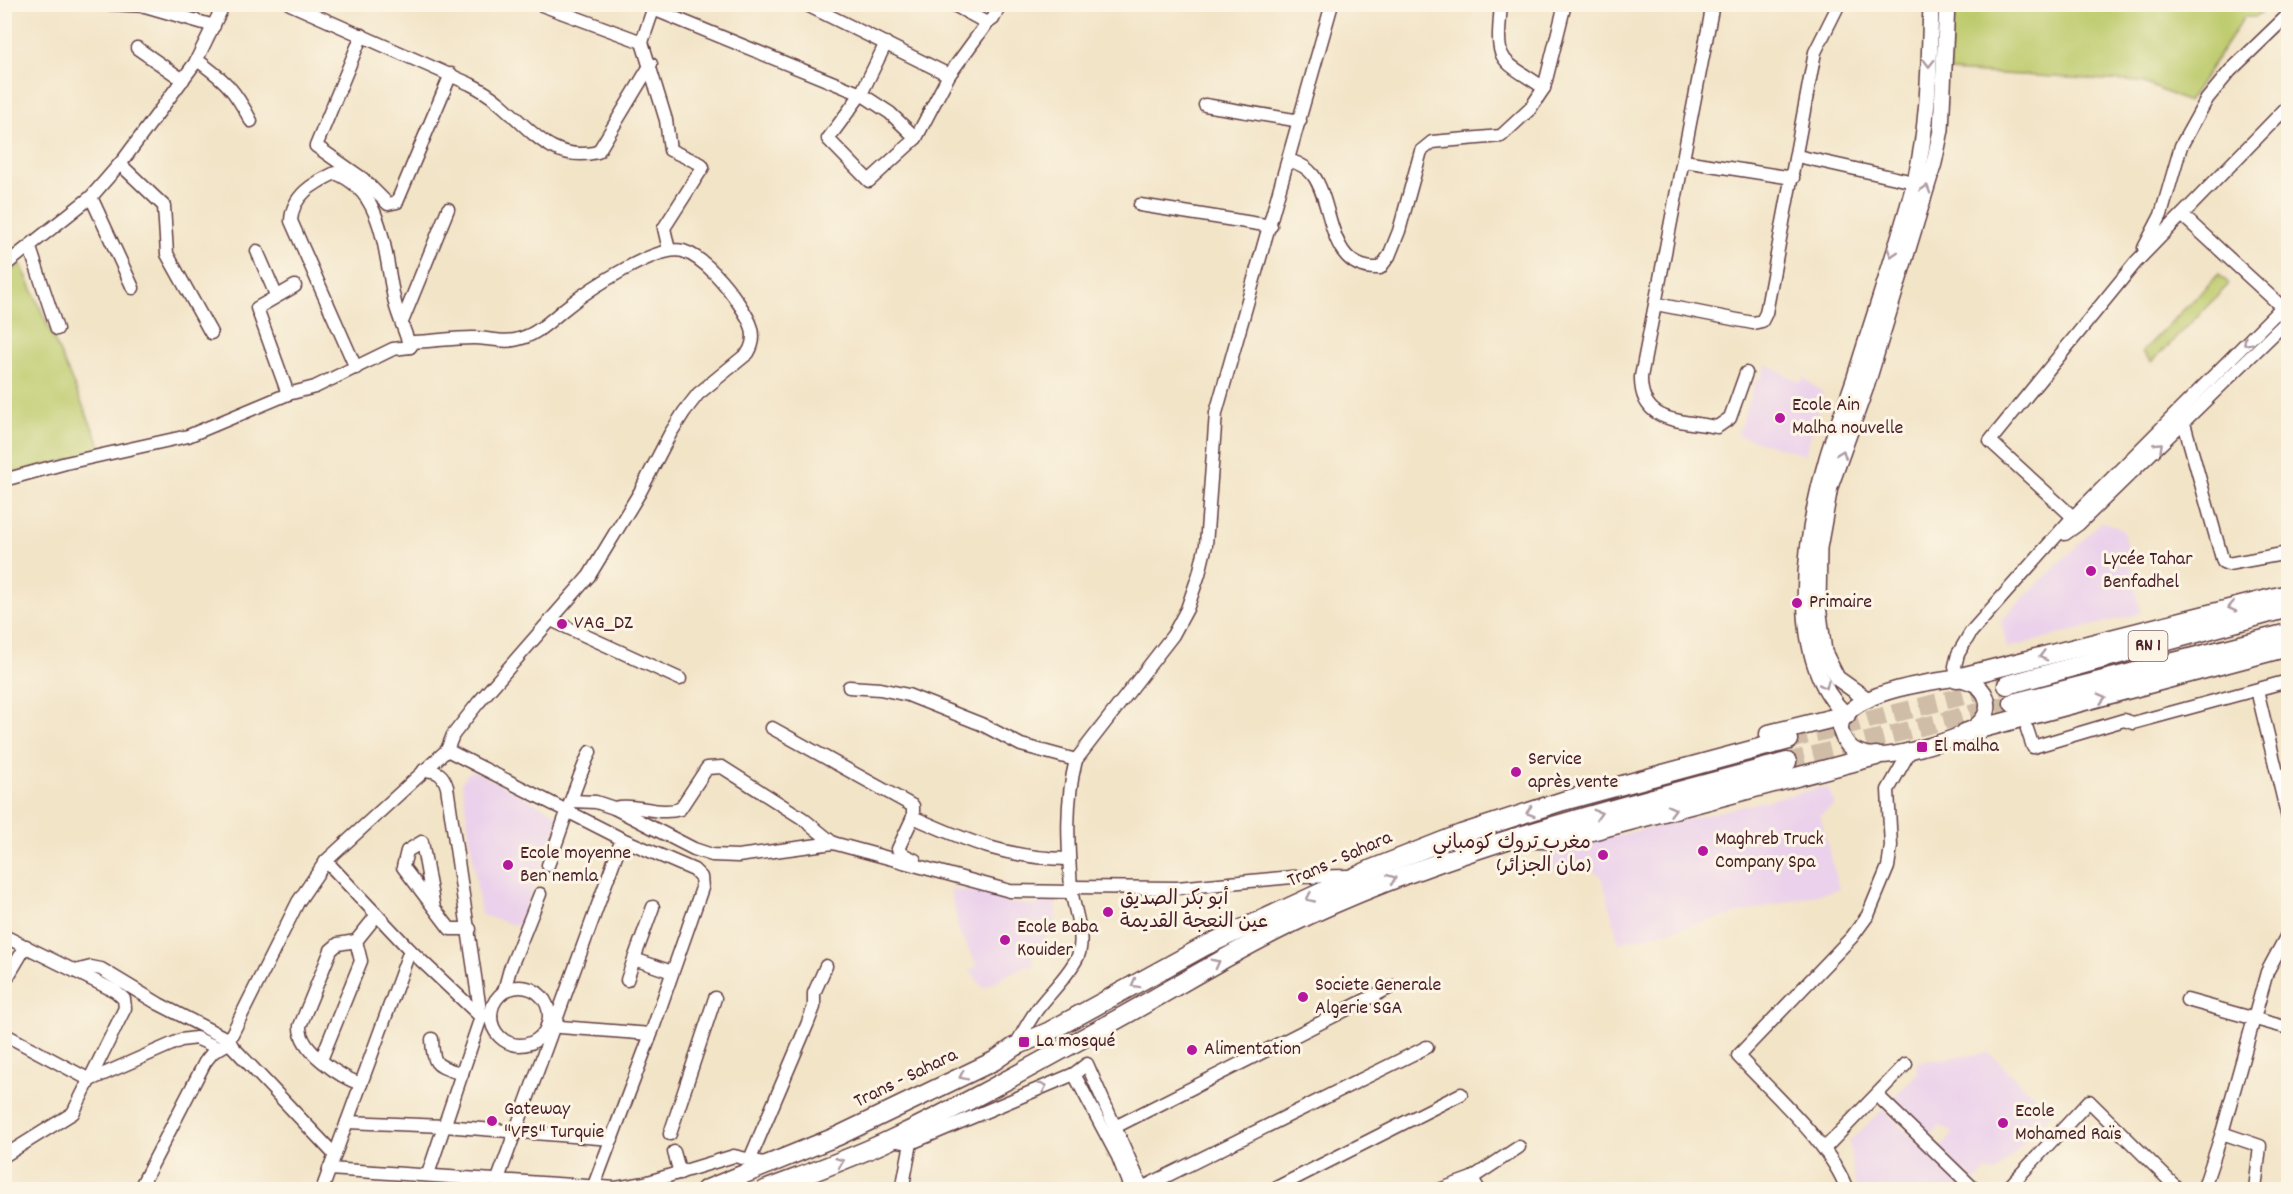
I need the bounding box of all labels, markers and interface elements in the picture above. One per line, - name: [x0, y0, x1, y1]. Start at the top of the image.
- one-way arrow: [1923, 58, 1936, 67]
- one-way arrow: [1919, 184, 1932, 195]
- one-way arrow: [1887, 247, 1899, 258]
- one-way arrow: [2243, 335, 2254, 346]
- place label: Ecole Ain Malha nouvelle: [1792, 392, 1903, 443]
- marker: Ecole Ain Malha nouvelle: [1773, 411, 1787, 425]
- one-way arrow: [2152, 442, 2162, 453]
- one-way arrow: [1834, 450, 1847, 460]
- place label: Lycée Tahar Benfadhel: [2103, 546, 2193, 597]
- marker: Lycée Tahar Benfadhel: [2084, 564, 2098, 578]
- place label: Primaire: [1809, 589, 1872, 617]
- marker: Primaire: [1790, 596, 1804, 610]
- one-way arrow: [2227, 600, 2237, 613]
- place label: VAG_DZ: [574, 610, 633, 638]
- marker: VAG_DZ: [555, 617, 569, 631]
- road number: RN 1: [2128, 631, 2168, 661]
- one-way arrow: [2038, 649, 2049, 661]
- one-way arrow: [1818, 679, 1830, 690]
- one-way arrow: [2097, 692, 2107, 705]
- place label: El malha: [1934, 733, 1999, 761]
- marker: El malha: [1915, 740, 1929, 754]
- place label: Service après vente: [1528, 746, 1618, 797]
- marker: Service après vente: [1509, 765, 1523, 779]
- one-way arrow: [1525, 804, 1536, 817]
- one-way arrow: [1666, 805, 1676, 817]
- one-way arrow: [1592, 809, 1603, 821]
- street label: Trans - Sahara: [1283, 824, 1397, 896]
- place label: Maghreb Truck Company Spa: [1715, 826, 1824, 877]
- place label: مغرب تروك كومباني (مان الجزائر): [1433, 830, 1591, 881]
- place label: Ecole moyenne Ben nemla: [520, 840, 631, 891]
- marker: Maghreb Truck Company Spa: [1696, 844, 1710, 858]
- marker: مغرب تروك كومباني (مان الجزائر): [1596, 848, 1610, 862]
- marker: Ecole moyenne Ben nemla: [501, 858, 515, 872]
- one-way arrow: [1386, 874, 1397, 886]
- place label: أبو بكر الصديق عين النعجة القديمة: [1120, 886, 1268, 937]
- one-way arrow: [1305, 890, 1316, 902]
- marker: أبو بكر الصديق عين النعجة القديمة: [1101, 905, 1115, 919]
- place label: Ecole Baba Kouider: [1017, 914, 1099, 965]
- marker: Ecole Baba Kouider: [998, 933, 1012, 947]
- one-way arrow: [1210, 959, 1220, 970]
- place label: Societe Generale Algerie SGA: [1315, 972, 1441, 1023]
- one-way arrow: [1131, 977, 1141, 988]
- marker: Societe Generale Algerie SGA: [1296, 990, 1310, 1004]
- place label: La mosqué: [1036, 1028, 1115, 1056]
- marker: La mosqué: [1017, 1035, 1031, 1049]
- place label: Alimentation: [1204, 1036, 1301, 1064]
- street label: Trans - Sahara: [850, 1042, 963, 1116]
- marker: Alimentation: [1185, 1043, 1199, 1057]
- one-way arrow: [959, 1069, 970, 1081]
- one-way arrow: [1037, 1083, 1048, 1095]
- place label: Gateway "VFS" Turquie: [504, 1096, 604, 1147]
- place label: Ecole Mohamed Raïs: [2015, 1098, 2122, 1149]
- marker: Gateway "VFS" Turquie: [485, 1114, 499, 1128]
- marker: Ecole Mohamed Raïs: [1996, 1116, 2010, 1130]
- one-way arrow: [834, 1156, 845, 1169]

